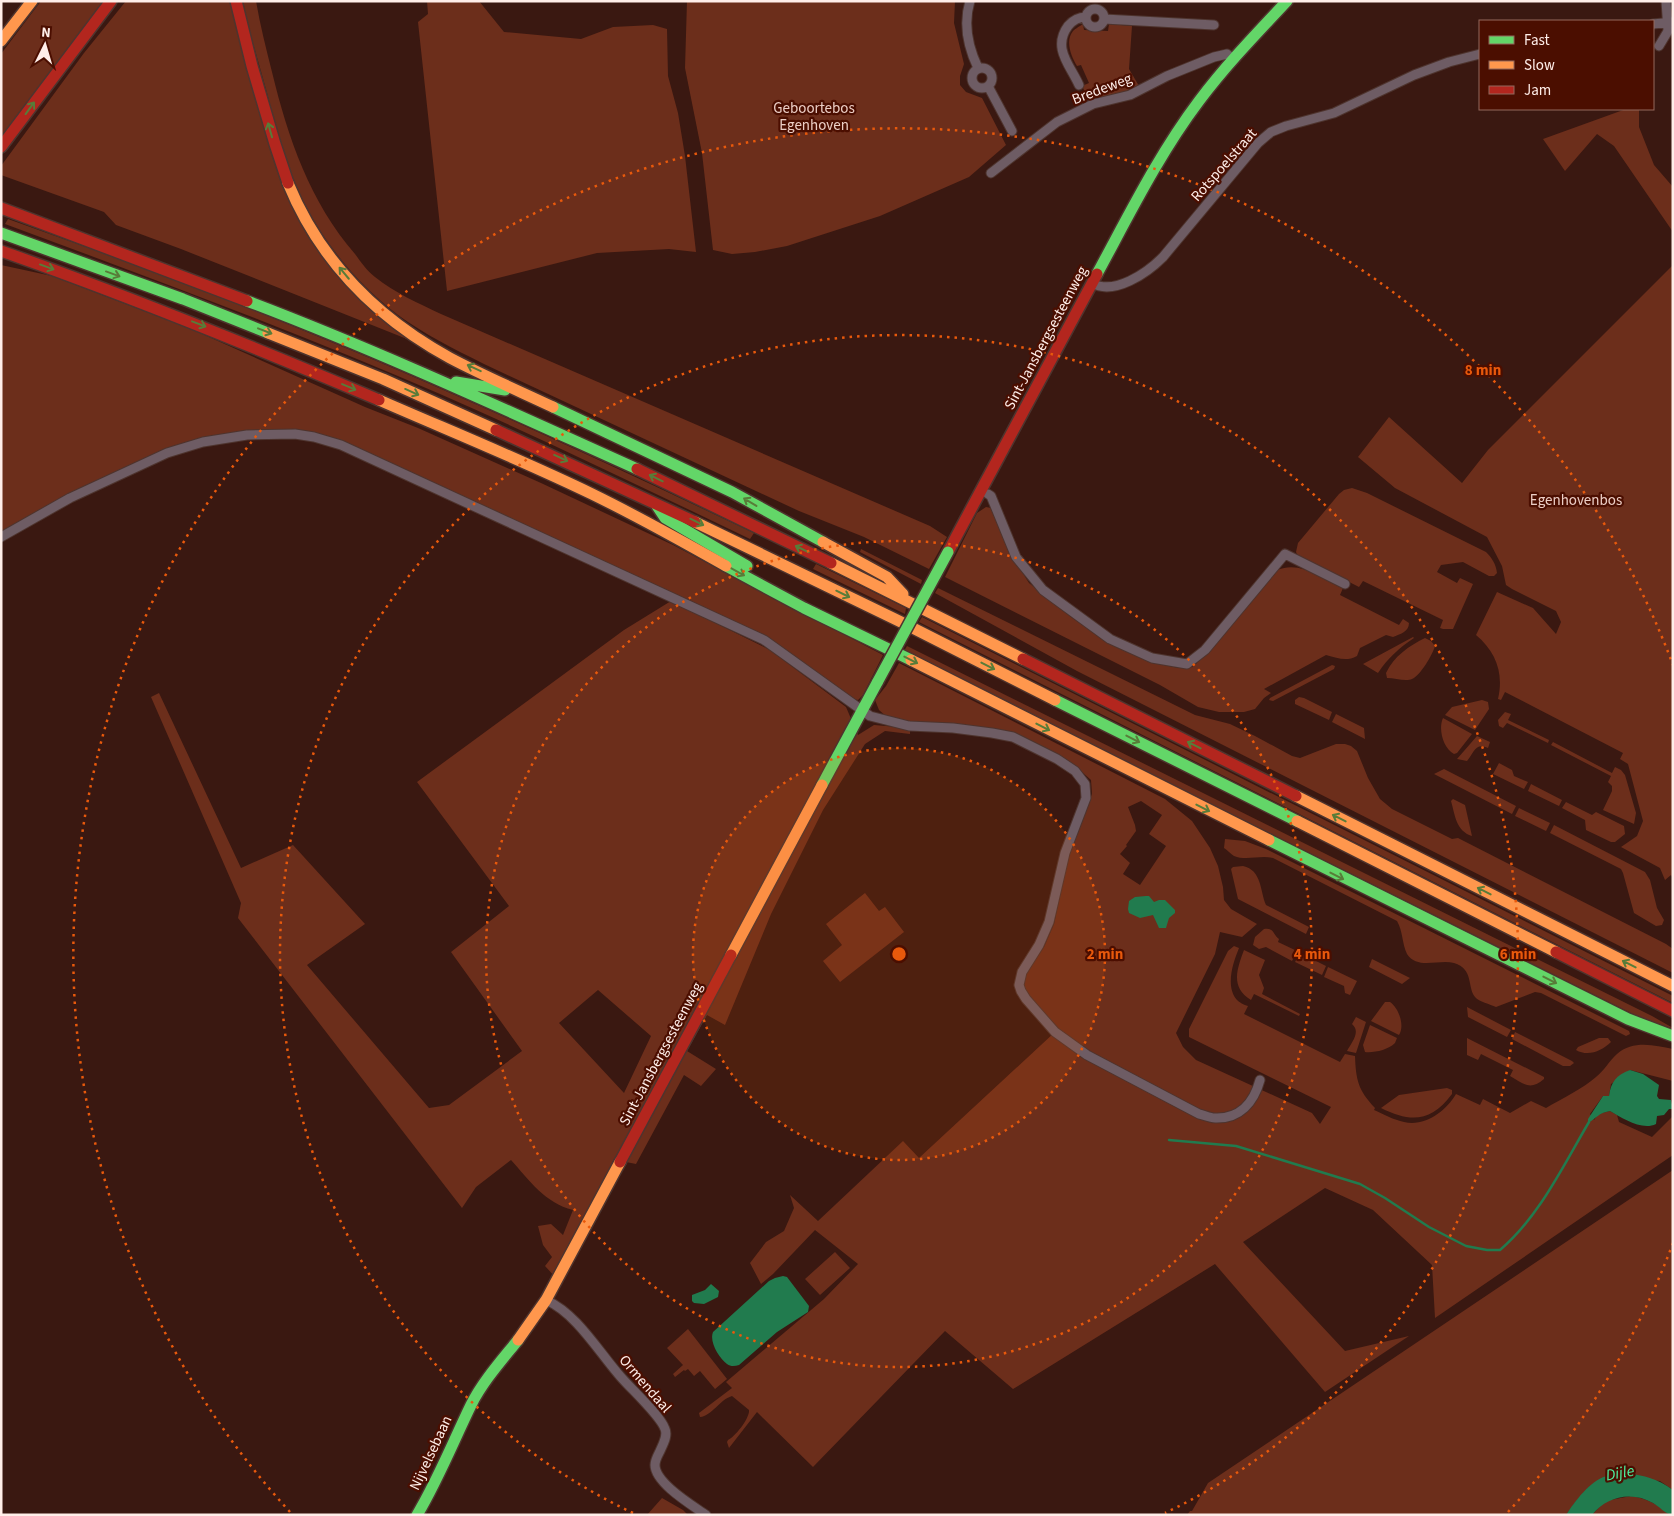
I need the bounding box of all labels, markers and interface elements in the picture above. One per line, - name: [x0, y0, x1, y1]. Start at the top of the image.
- north arrow: [20, 20, 70, 70]
- legend: [1479, 20, 1654, 110]
- text: N: [41, 23, 52, 43]
- text: Fast: [1524, 30, 1550, 51]
- text: Slow: [1524, 55, 1555, 76]
- street label: Bredeweg: [1069, 68, 1135, 110]
- text: Jam: [1524, 80, 1551, 101]
- park label: Geboortebos Egenhoven: [773, 98, 855, 136]
- one-way arrow: [25, 101, 35, 115]
- one-way arrow: [265, 122, 275, 138]
- street label: Rotspoelstraat: [1186, 124, 1262, 206]
- street label: Sint-Jansbergsesteenweg: [999, 262, 1093, 413]
- one-way arrow: [39, 263, 54, 272]
- one-way arrow: [338, 267, 349, 280]
- one-way arrow: [105, 270, 120, 279]
- one-way arrow: [191, 320, 206, 329]
- one-way arrow: [257, 327, 272, 337]
- text: 8 min: [1465, 360, 1501, 381]
- one-way arrow: [467, 363, 482, 373]
- one-way arrow: [341, 383, 356, 393]
- one-way arrow: [404, 387, 419, 397]
- one-way arrow: [553, 454, 568, 464]
- one-way arrow: [649, 473, 664, 482]
- park label: Egenhovenbos: [1530, 490, 1622, 511]
- one-way arrow: [743, 497, 757, 508]
- one-way arrow: [689, 518, 704, 527]
- one-way arrow: [795, 544, 810, 553]
- one-way arrow: [730, 568, 744, 578]
- one-way arrow: [835, 589, 850, 599]
- one-way arrow: [903, 655, 918, 665]
- one-way arrow: [980, 662, 995, 671]
- one-way arrow: [1035, 723, 1050, 732]
- one-way arrow: [1125, 735, 1140, 744]
- one-way arrow: [1187, 740, 1202, 749]
- one-way arrow: [1195, 804, 1210, 813]
- one-way arrow: [1332, 813, 1347, 822]
- one-way arrow: [1329, 872, 1344, 881]
- one-way arrow: [1477, 886, 1492, 895]
- text: 2 min: [1087, 944, 1123, 965]
- text: 4 min: [1294, 944, 1330, 965]
- text: 6 min: [1500, 944, 1536, 965]
- centre of rings: [890, 945, 908, 963]
- one-way arrow: [1622, 959, 1637, 969]
- one-way arrow: [1542, 976, 1557, 985]
- street label: Sint-Jansbergsesteenweg: [614, 978, 708, 1129]
- street label: Ormendaal: [614, 1351, 676, 1418]
- street label: Nijvelsebaan: [404, 1412, 458, 1494]
- water label: Dijle: [1604, 1460, 1636, 1486]

